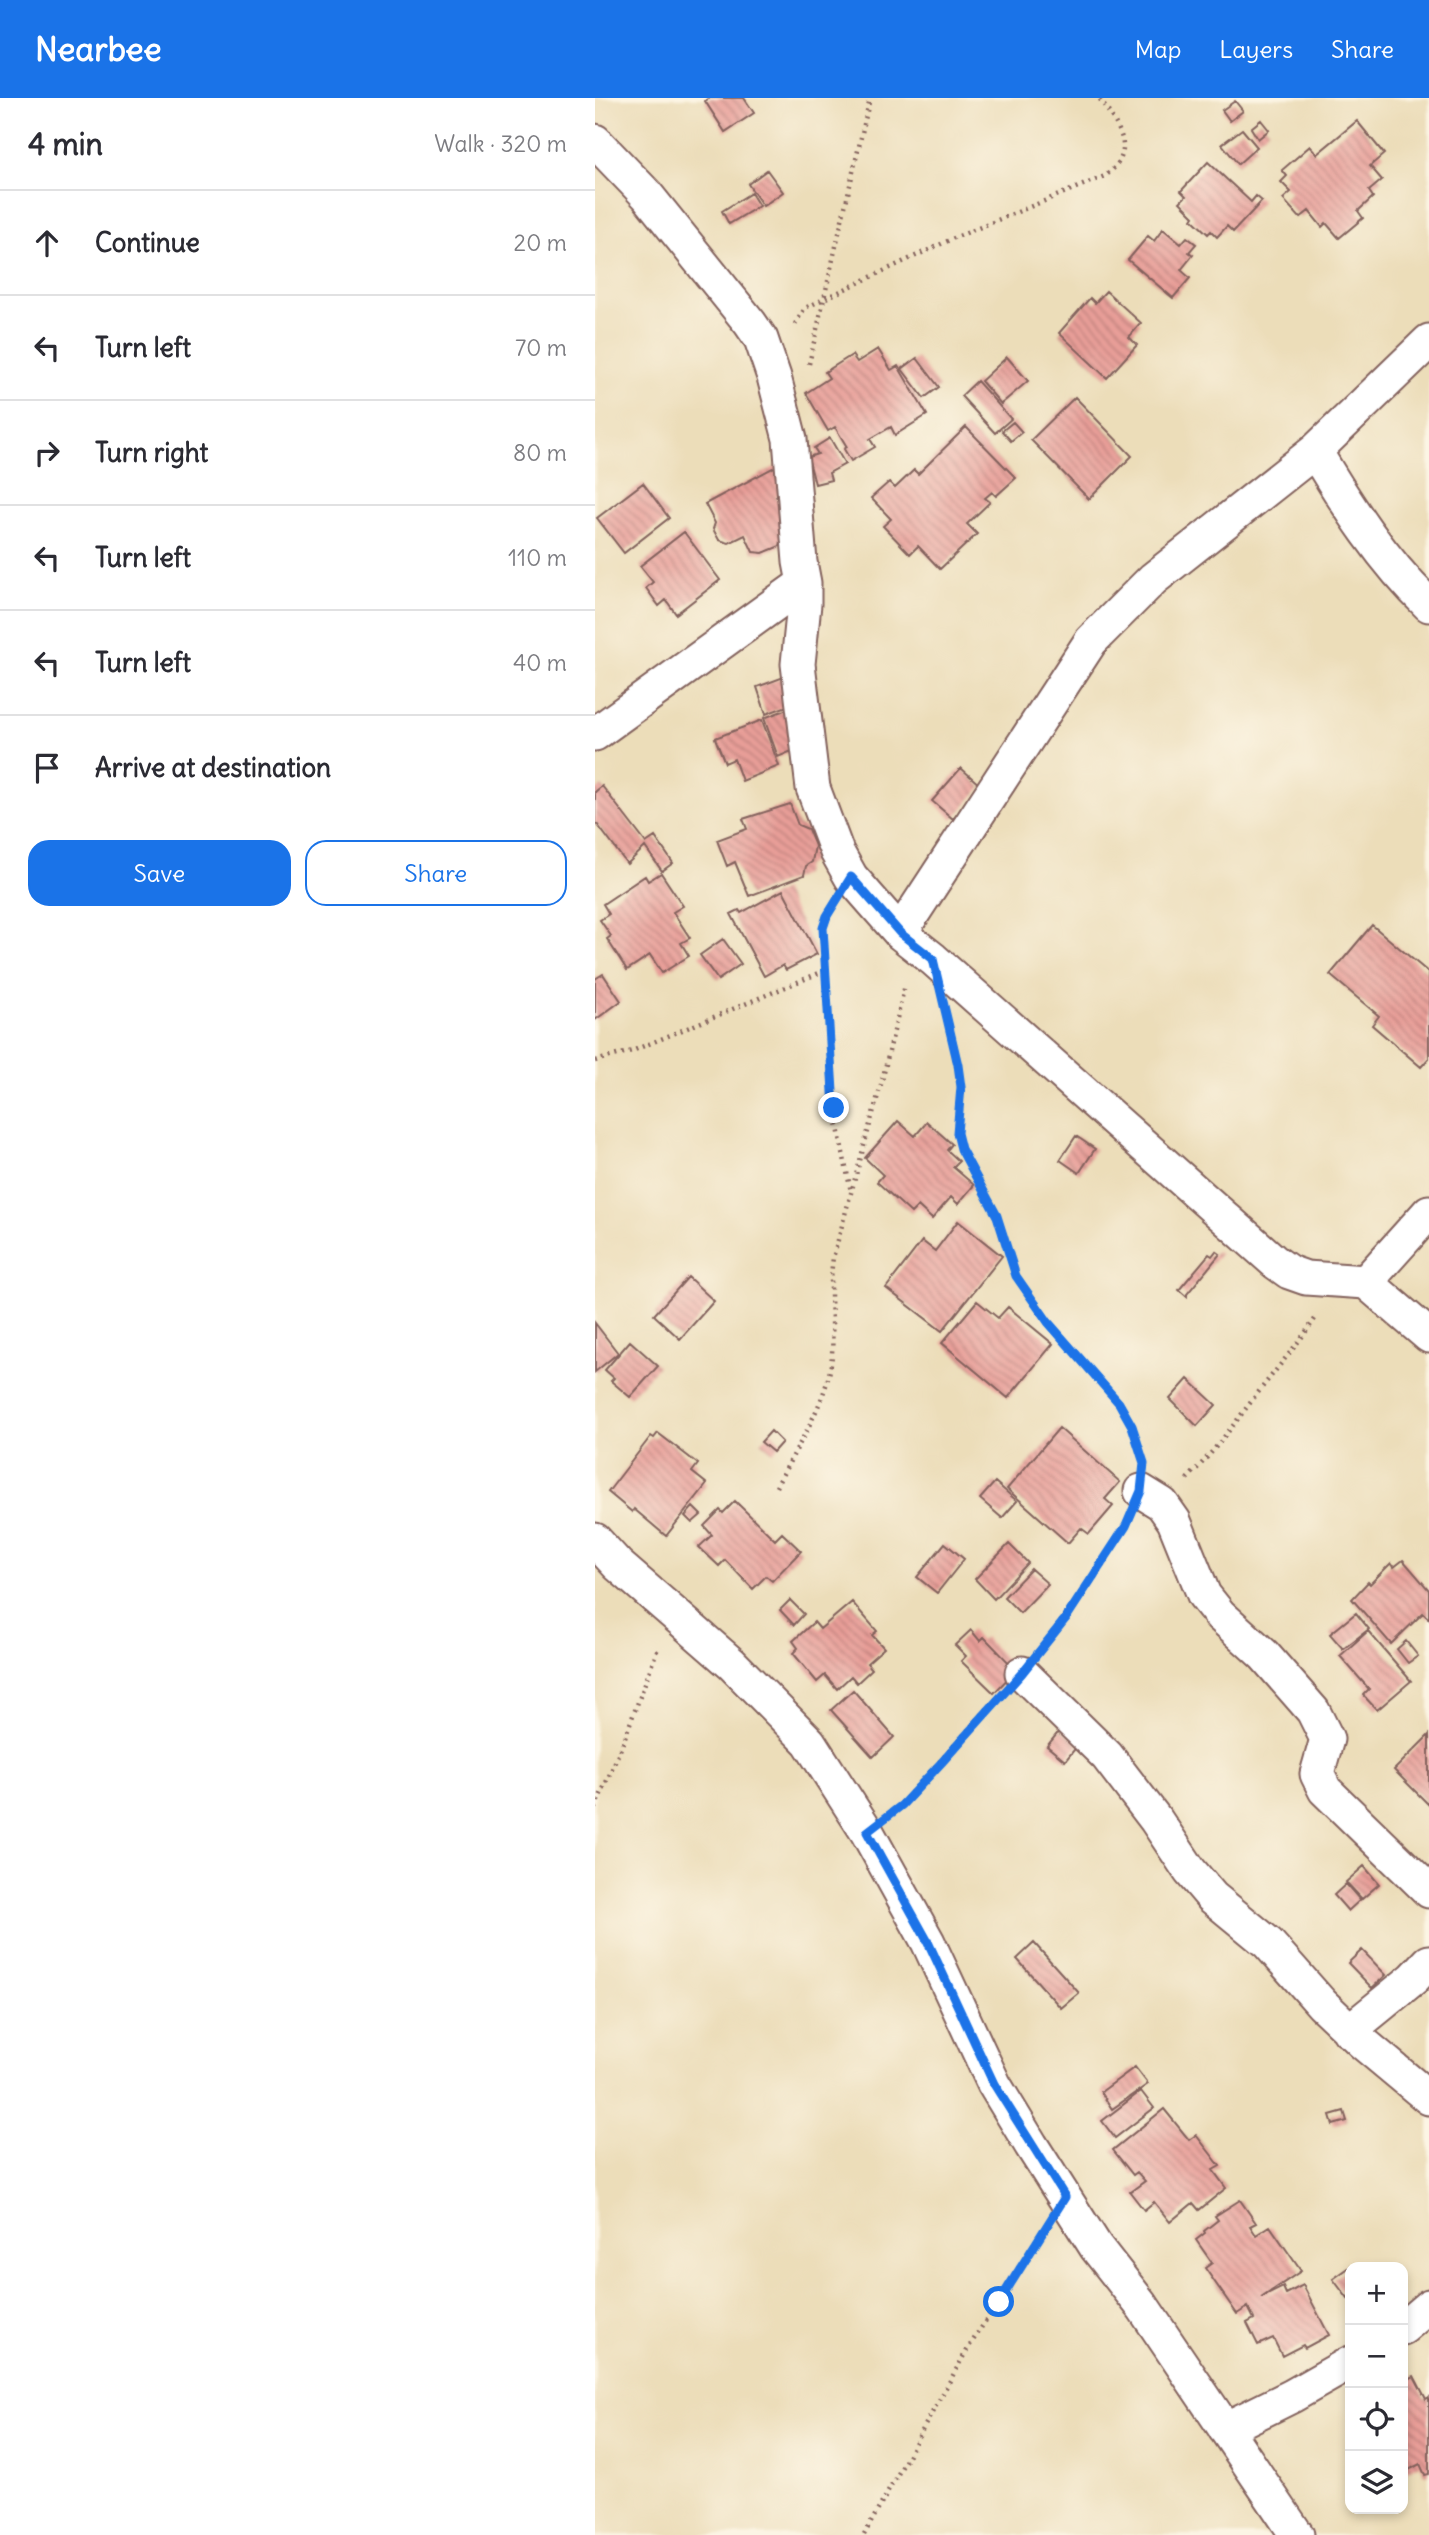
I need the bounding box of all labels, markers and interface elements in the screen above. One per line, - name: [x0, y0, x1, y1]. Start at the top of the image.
- text: Nearbee: [35, 28, 161, 70]
- text: Map: [1135, 34, 1181, 64]
- text: Layers: [1219, 34, 1293, 64]
- text: Share: [1331, 34, 1394, 64]
- text: 4 min: [28, 125, 103, 163]
- text: Walk · 320 m: [434, 129, 567, 158]
- icon: ahead: [28, 224, 66, 262]
- text: Continue: [95, 226, 200, 259]
- text: 20 m: [514, 228, 567, 257]
- icon: left: [28, 329, 66, 367]
- text: Turn left: [95, 331, 191, 364]
- text: 70 m: [515, 333, 567, 362]
- icon: right: [28, 434, 66, 472]
- text: Turn right: [95, 436, 208, 469]
- text: 80 m: [513, 438, 567, 467]
- icon: left: [28, 539, 66, 577]
- text: Turn left: [95, 541, 191, 574]
- text: 110 m: [508, 543, 567, 572]
- icon: left: [28, 644, 66, 682]
- text: Turn left: [95, 646, 191, 679]
- text: 40 m: [513, 648, 567, 677]
- icon: arrive: [28, 749, 66, 787]
- text: Arrive at destination: [95, 751, 331, 784]
- button: Save: [28, 840, 291, 906]
- button: Share: [305, 840, 567, 906]
- route end: [818, 1092, 849, 1123]
- map controls: [1345, 2262, 1408, 2514]
- button: +: [1345, 2262, 1408, 2325]
- route start: [983, 2286, 1014, 2317]
- button: −: [1345, 2325, 1408, 2388]
- button: locate: [1345, 2388, 1408, 2451]
- button: layers: [1345, 2451, 1408, 2514]

